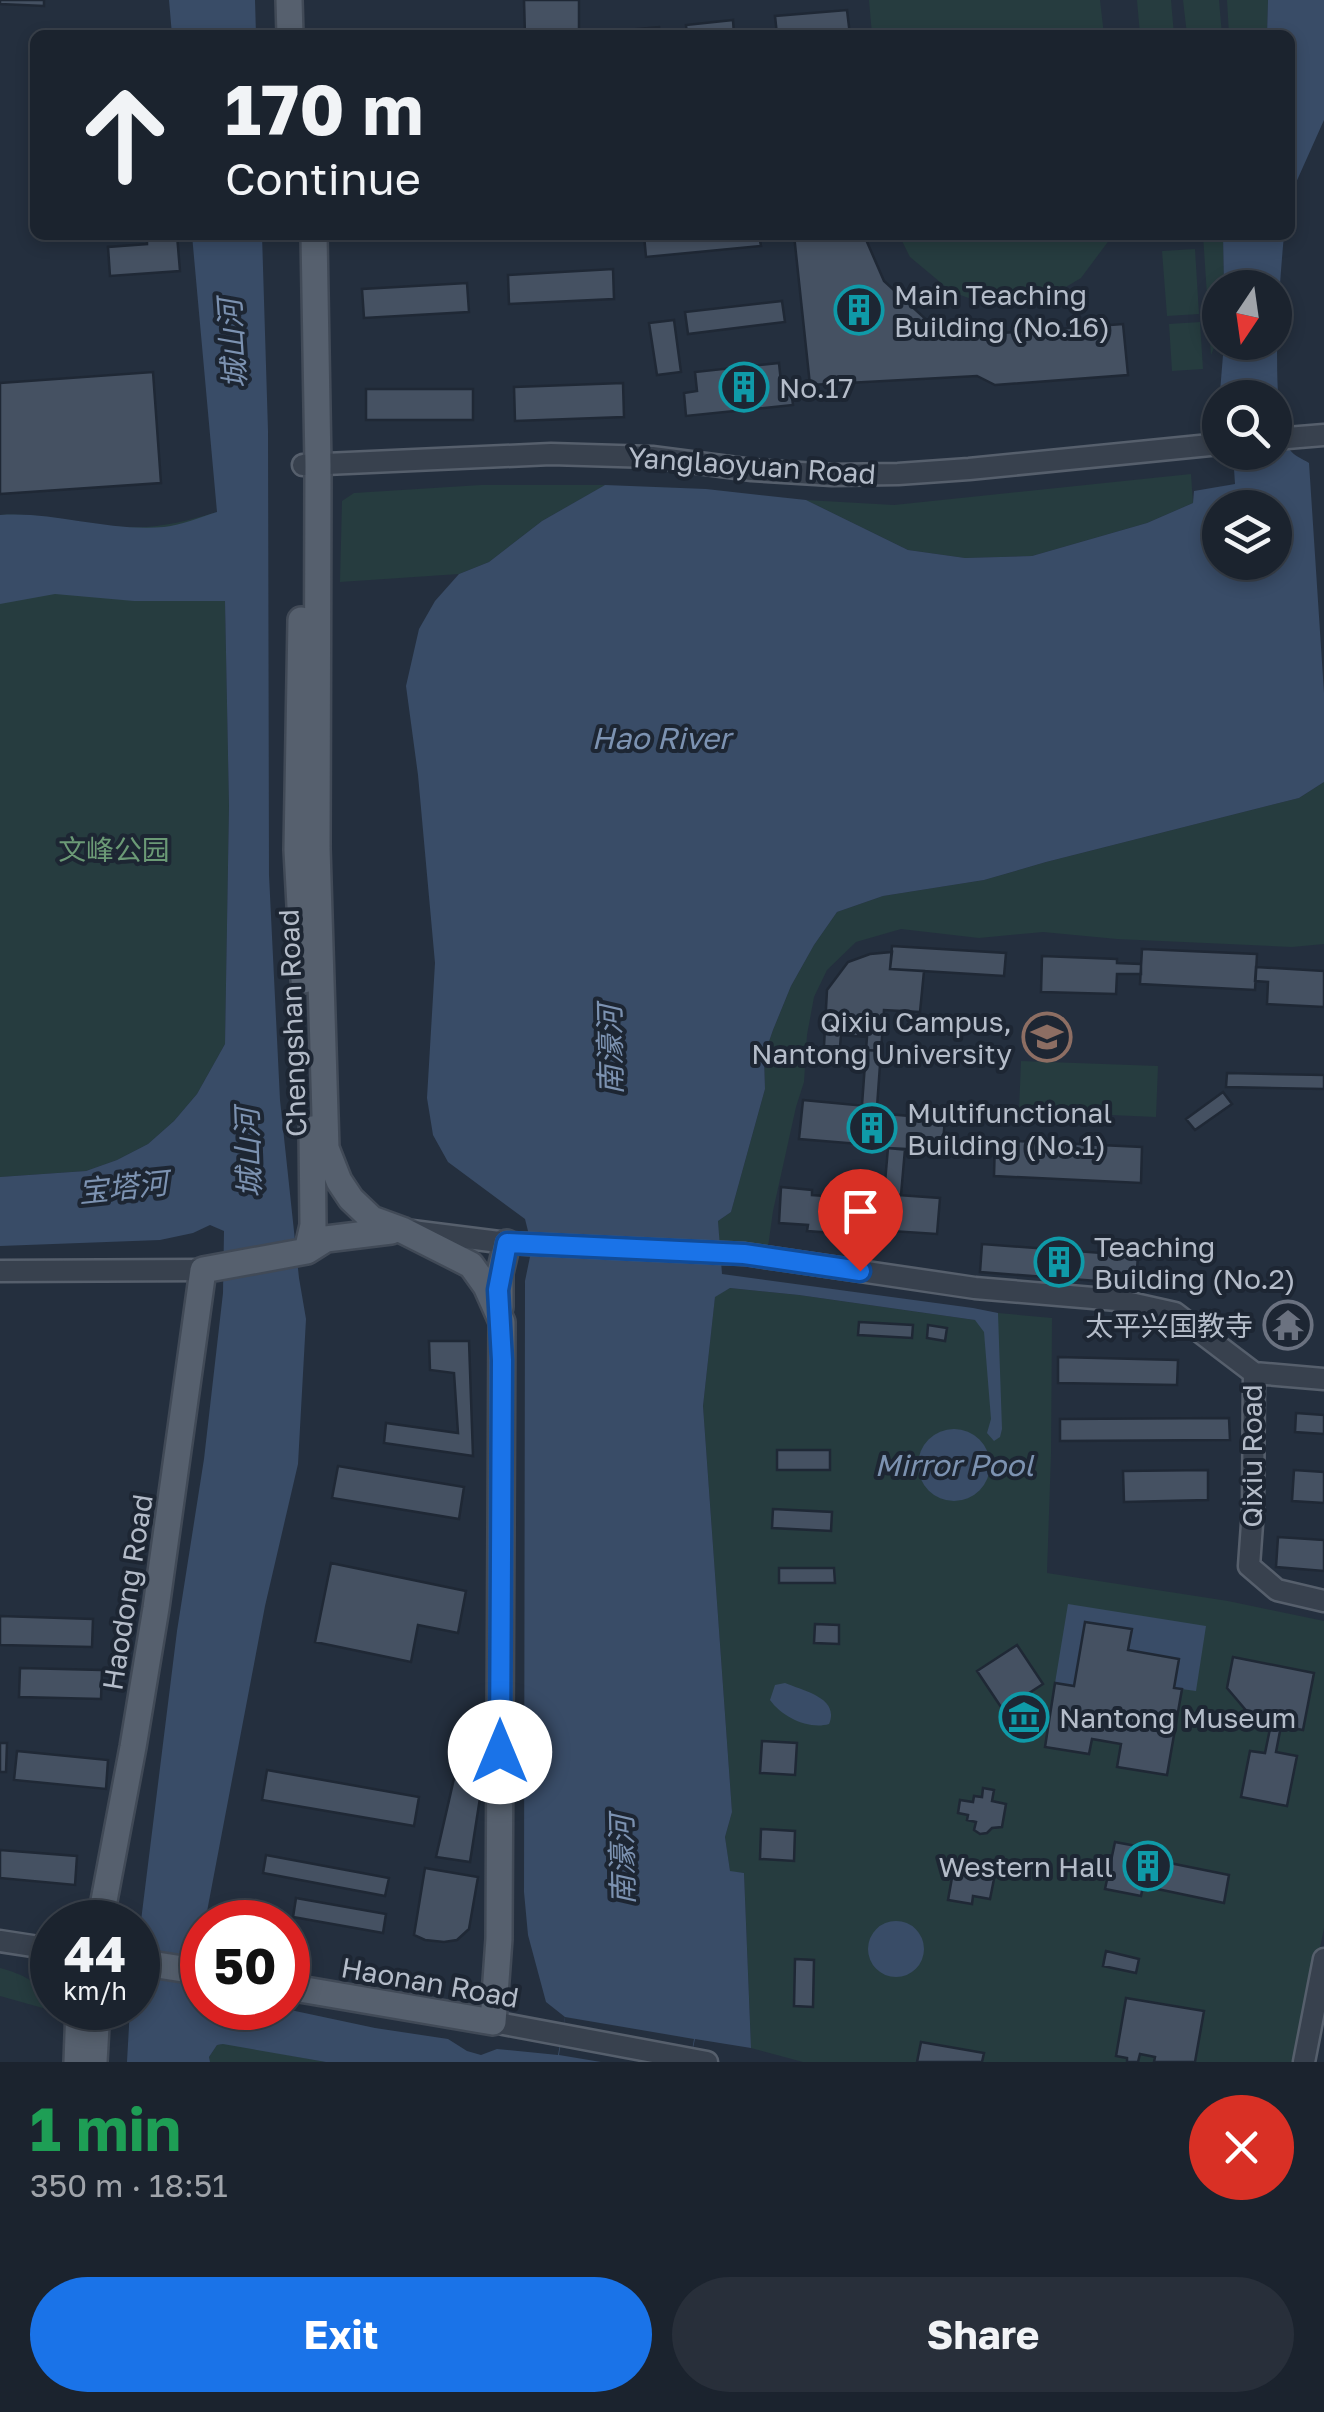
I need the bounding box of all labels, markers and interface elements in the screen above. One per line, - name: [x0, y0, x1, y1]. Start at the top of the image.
- text: 170 m: [225, 66, 423, 150]
- icon: ahead: [60, 70, 190, 200]
- text: Continue: [225, 151, 421, 205]
- north arrow: [1202, 270, 1292, 360]
- map controls: [1202, 270, 1292, 580]
- place label: Main Teaching Building (No.16): [894, 278, 1110, 343]
- building icon: Main Teaching Building (No.16): [833, 284, 885, 336]
- water label: 城山河: [211, 293, 253, 390]
- building icon: No.17: [718, 361, 770, 413]
- place label: No.17: [779, 371, 853, 404]
- button: search: [1202, 380, 1292, 470]
- street label: Yanglaoyuan Road: [627, 440, 877, 490]
- button: layers: [1202, 490, 1292, 580]
- water label: Hao River: [592, 720, 735, 756]
- park label: 文峰公园: [58, 833, 170, 866]
- street label: Chengshan Road: [272, 909, 312, 1137]
- water label: 南濠河: [591, 1000, 629, 1095]
- place label: Qixiu Campus, Nantong University: [751, 1005, 1012, 1070]
- school or university icon: Qixiu Campus, Nantong University: [1021, 1011, 1073, 1063]
- place label: Multifunctional Building (No.1): [907, 1096, 1112, 1161]
- water label: 城山河: [228, 1102, 268, 1199]
- building icon: Multifunctional Building (No.1): [846, 1102, 898, 1154]
- water label: 宝塔河: [76, 1164, 175, 1210]
- pin: [818, 1169, 903, 1272]
- icon: arrive: [833, 1184, 888, 1239]
- place label: Teaching Building (No.2): [1094, 1230, 1296, 1295]
- building icon: Teaching Building (No.2): [1033, 1236, 1085, 1288]
- temple icon: 太平兴国教寺: [1262, 1299, 1314, 1351]
- place label: 太平兴国教寺: [1085, 1309, 1253, 1342]
- street label: Qixiu Road: [1235, 1384, 1268, 1528]
- water label: Mirror Pool: [874, 1447, 1035, 1483]
- street label: Haodong Road: [95, 1492, 159, 1692]
- museum icon: Nantong Museum: [998, 1691, 1050, 1743]
- position arrow: [448, 1700, 552, 1804]
- place label: Nantong Museum: [1059, 1701, 1296, 1734]
- water label: 南濠河: [603, 1810, 641, 1905]
- building icon: Western Hall: [1122, 1840, 1174, 1892]
- place label: Western Hall: [939, 1850, 1113, 1883]
- speed limit sign: 50: [180, 1900, 310, 2030]
- text: 44: [64, 1923, 126, 1983]
- street label: Haonan Road: [339, 1950, 521, 2014]
- text: km/h: [63, 1975, 127, 2006]
- text: 1 min: [30, 2092, 181, 2164]
- button: close: [1189, 2095, 1294, 2200]
- text: 350 m · 18:51: [30, 2166, 228, 2204]
- button: Exit: [30, 2277, 652, 2392]
- button: Share: [672, 2277, 1294, 2392]

